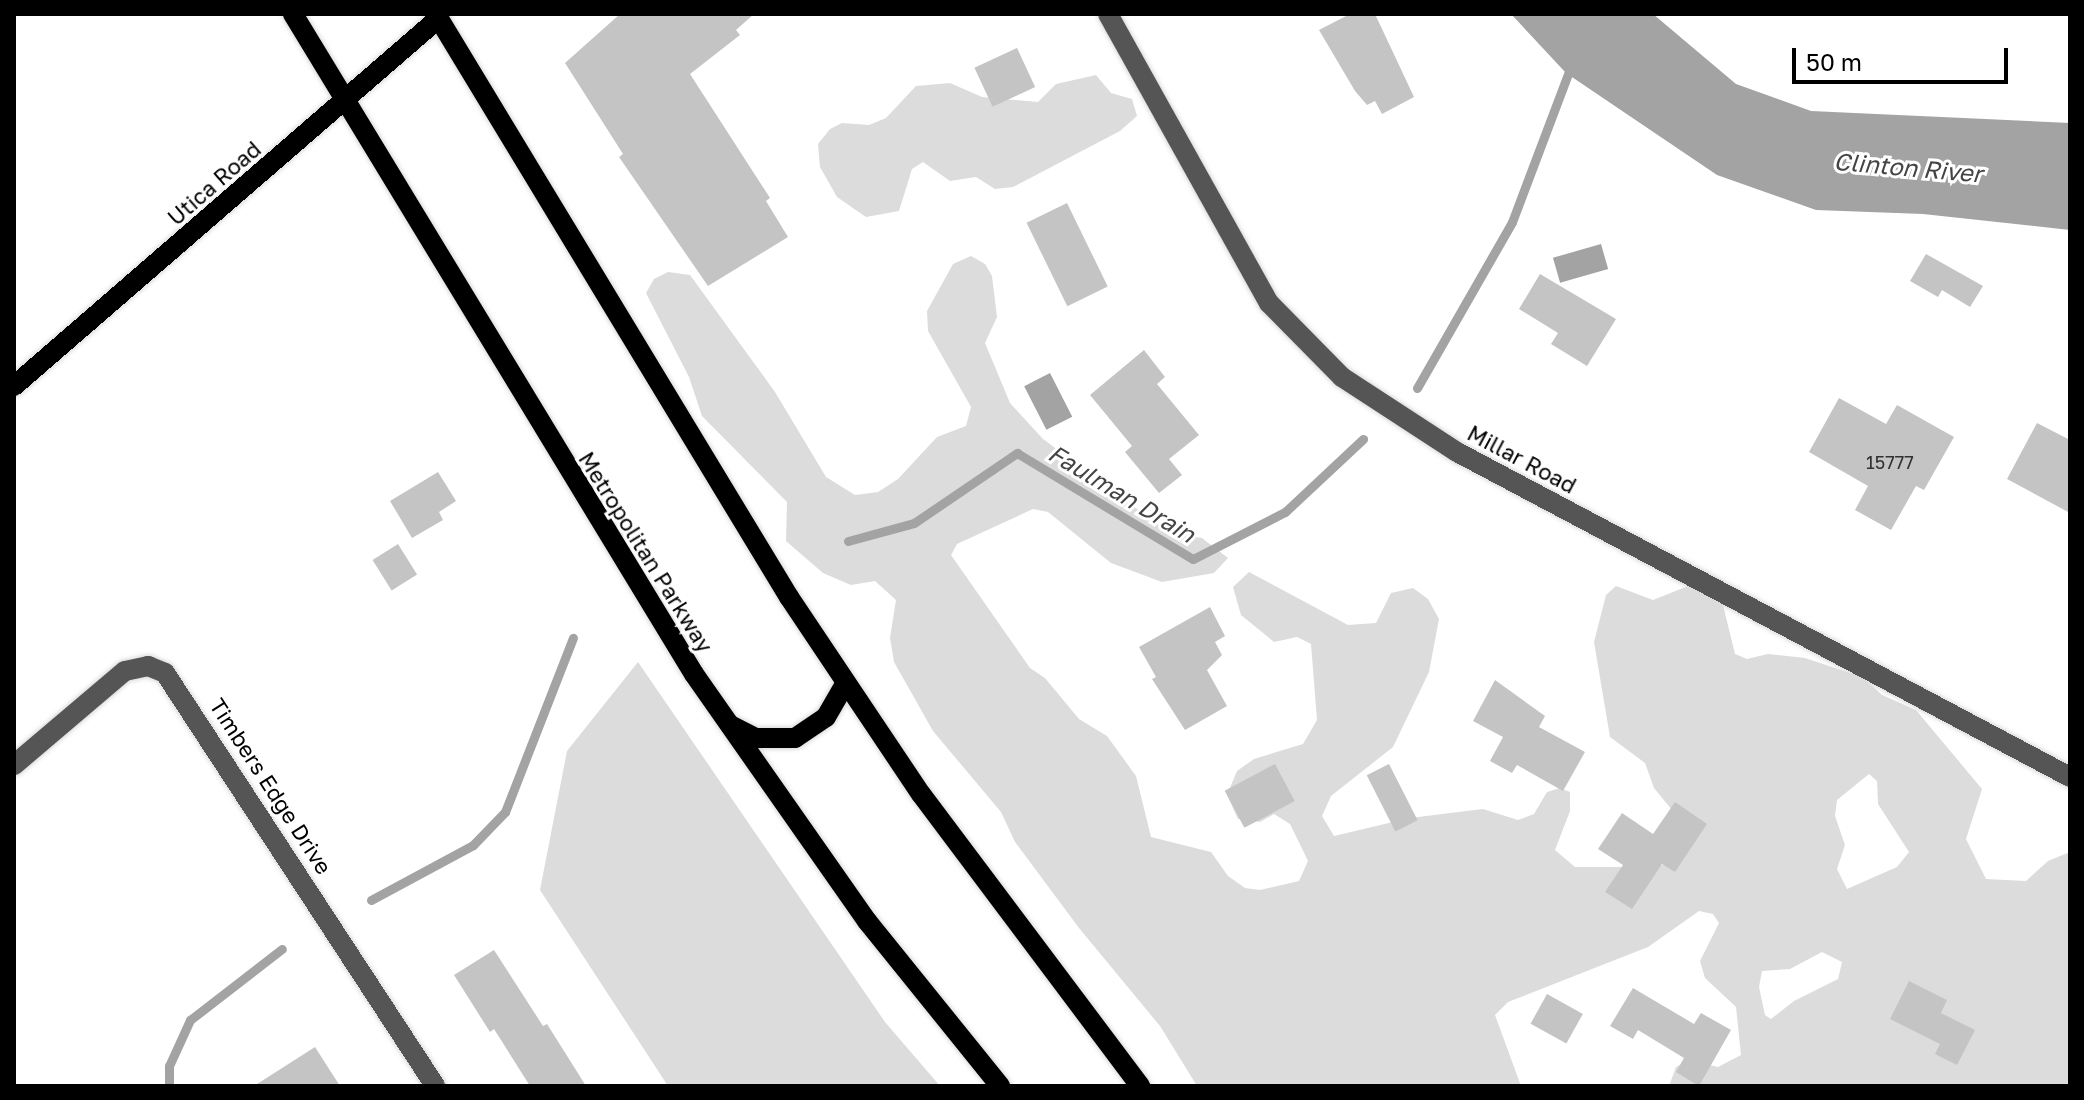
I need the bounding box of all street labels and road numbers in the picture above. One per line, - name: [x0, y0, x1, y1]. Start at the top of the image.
- street label: Utica Road: [162, 135, 266, 231]
- street label: Millar Road: [1463, 419, 1581, 499]
- street label: Metropolitan Parkway: [573, 447, 719, 657]
- street label: Timbers Edge Drive: [204, 693, 338, 879]

